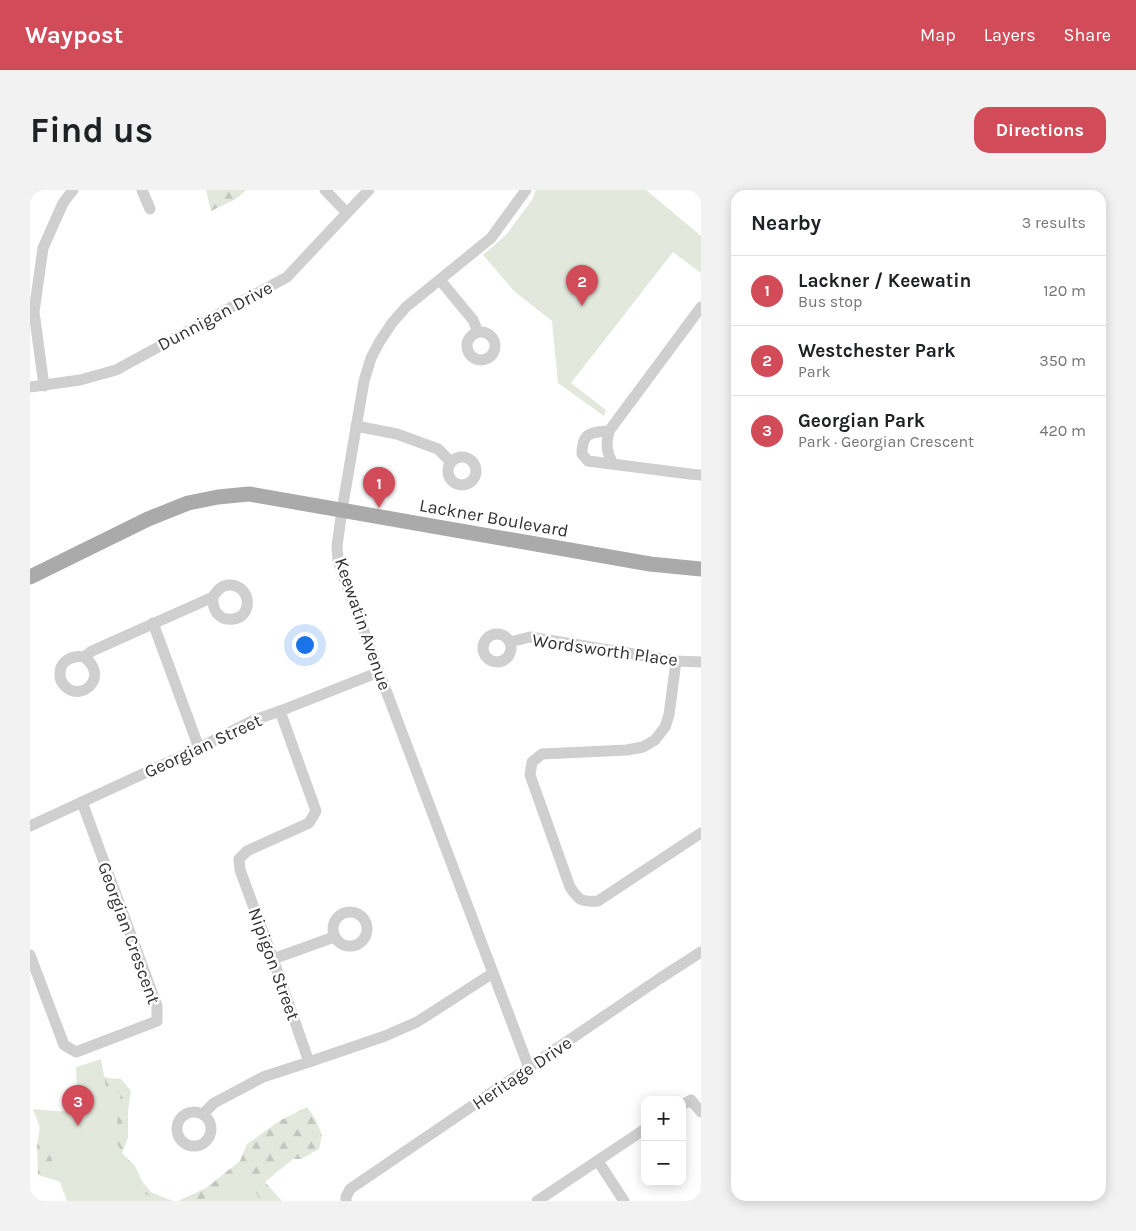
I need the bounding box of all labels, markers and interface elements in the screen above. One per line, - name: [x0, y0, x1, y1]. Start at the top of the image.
- text: Waypost: [25, 21, 123, 49]
- text: Map: [920, 24, 956, 46]
- text: Layers: [984, 24, 1036, 46]
- text: Share: [1064, 24, 1111, 46]
- button: Directions: [974, 107, 1106, 153]
- text: Find us: [30, 110, 153, 151]
- text: Nearby: [751, 211, 821, 235]
- text: 3 results: [1022, 213, 1086, 232]
- pin: 2: [566, 265, 598, 306]
- text: Lackner / Keewatin: [798, 270, 971, 292]
- street label: Dunnigan Drive: [154, 276, 276, 356]
- text: 1: [764, 281, 770, 300]
- text: 120 m: [1043, 281, 1086, 300]
- text: Bus stop: [798, 292, 862, 311]
- text: Westchester Park: [798, 340, 955, 362]
- text: 2: [762, 351, 772, 370]
- text: 350 m: [1039, 351, 1086, 370]
- text: Park: [798, 362, 830, 381]
- text: Georgian Park: [798, 410, 925, 432]
- text: 3: [762, 421, 772, 440]
- text: 420 m: [1040, 421, 1086, 440]
- text: Park · Georgian Crescent: [798, 432, 974, 451]
- pin: 1: [363, 467, 395, 508]
- street label: Lackner Boulevard: [418, 494, 570, 542]
- street label: Keewatin Avenue: [330, 555, 396, 693]
- street label: Wordsworth Place: [531, 629, 679, 671]
- your location: [292, 632, 318, 658]
- street label: Georgian Street: [141, 709, 265, 783]
- street label: Georgian Crescent: [93, 859, 165, 1007]
- street label: Nipigon Street: [243, 905, 305, 1023]
- street label: Heritage Drive: [468, 1032, 576, 1114]
- pin: 3: [62, 1085, 94, 1126]
- map controls: [641, 1096, 686, 1186]
- button: +: [641, 1096, 686, 1141]
- button: −: [641, 1141, 686, 1186]

